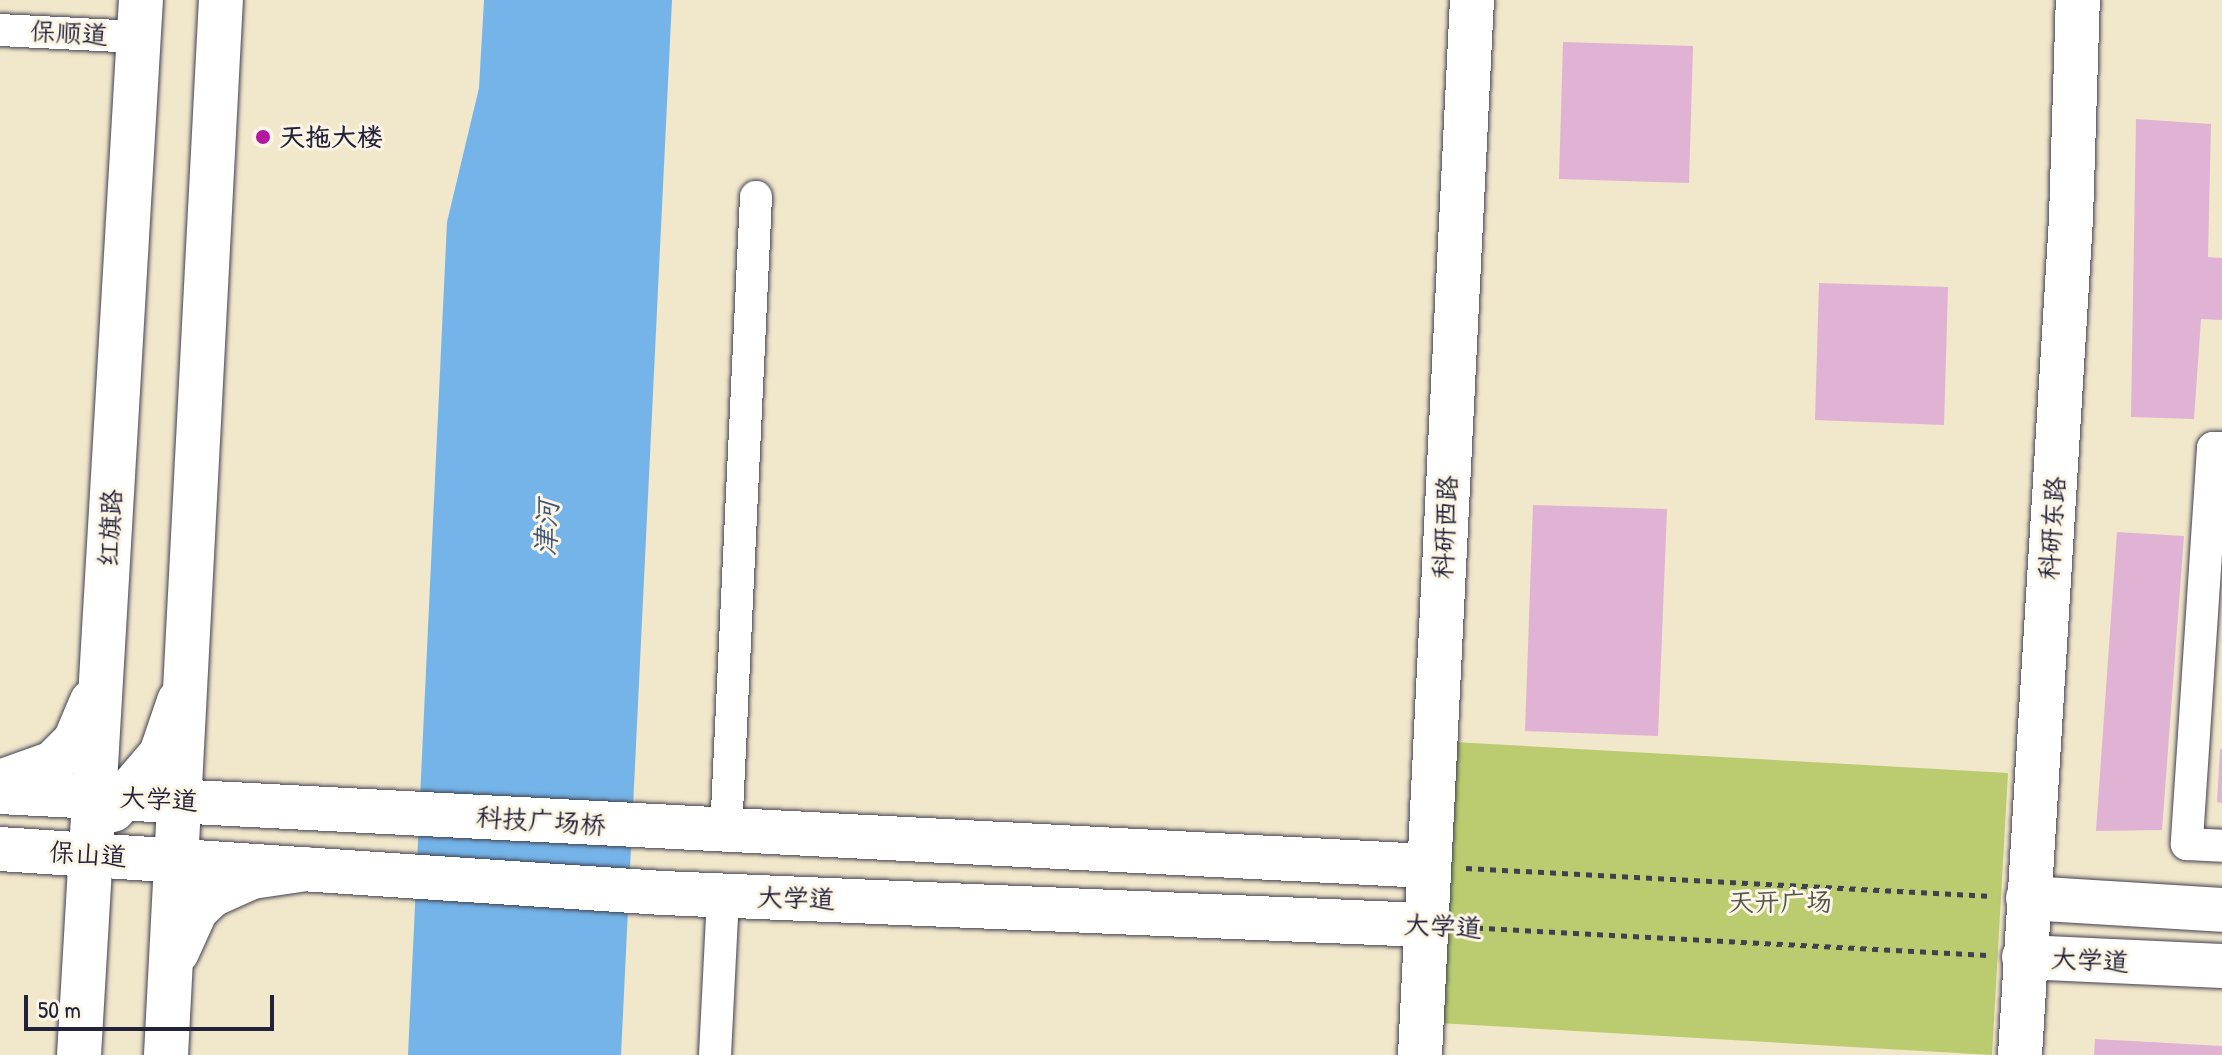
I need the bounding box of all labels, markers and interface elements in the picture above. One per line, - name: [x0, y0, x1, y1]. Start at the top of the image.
- street label: 保顺道: [29, 15, 109, 51]
- place label: 天拖大楼: [279, 121, 383, 153]
- marker: 天拖大楼: [254, 128, 272, 146]
- street label: 科研西路: [1427, 474, 1463, 580]
- street label: 科研东路: [2033, 475, 2071, 581]
- street label: 红旗路: [92, 488, 128, 568]
- water label: 津河: [528, 499, 564, 557]
- street label: 大学道: [119, 781, 199, 817]
- street label: 科技广场桥: [475, 801, 607, 841]
- street label: 保山道: [48, 836, 128, 872]
- street label: 大学道: [756, 881, 836, 915]
- park label: 天开广场: [1728, 886, 1832, 918]
- street label: 大学道: [1403, 908, 1483, 944]
- street label: 大学道: [2050, 942, 2130, 978]
- scale bar: [28, 979, 278, 1029]
- text: 50 m: [38, 993, 81, 1025]

